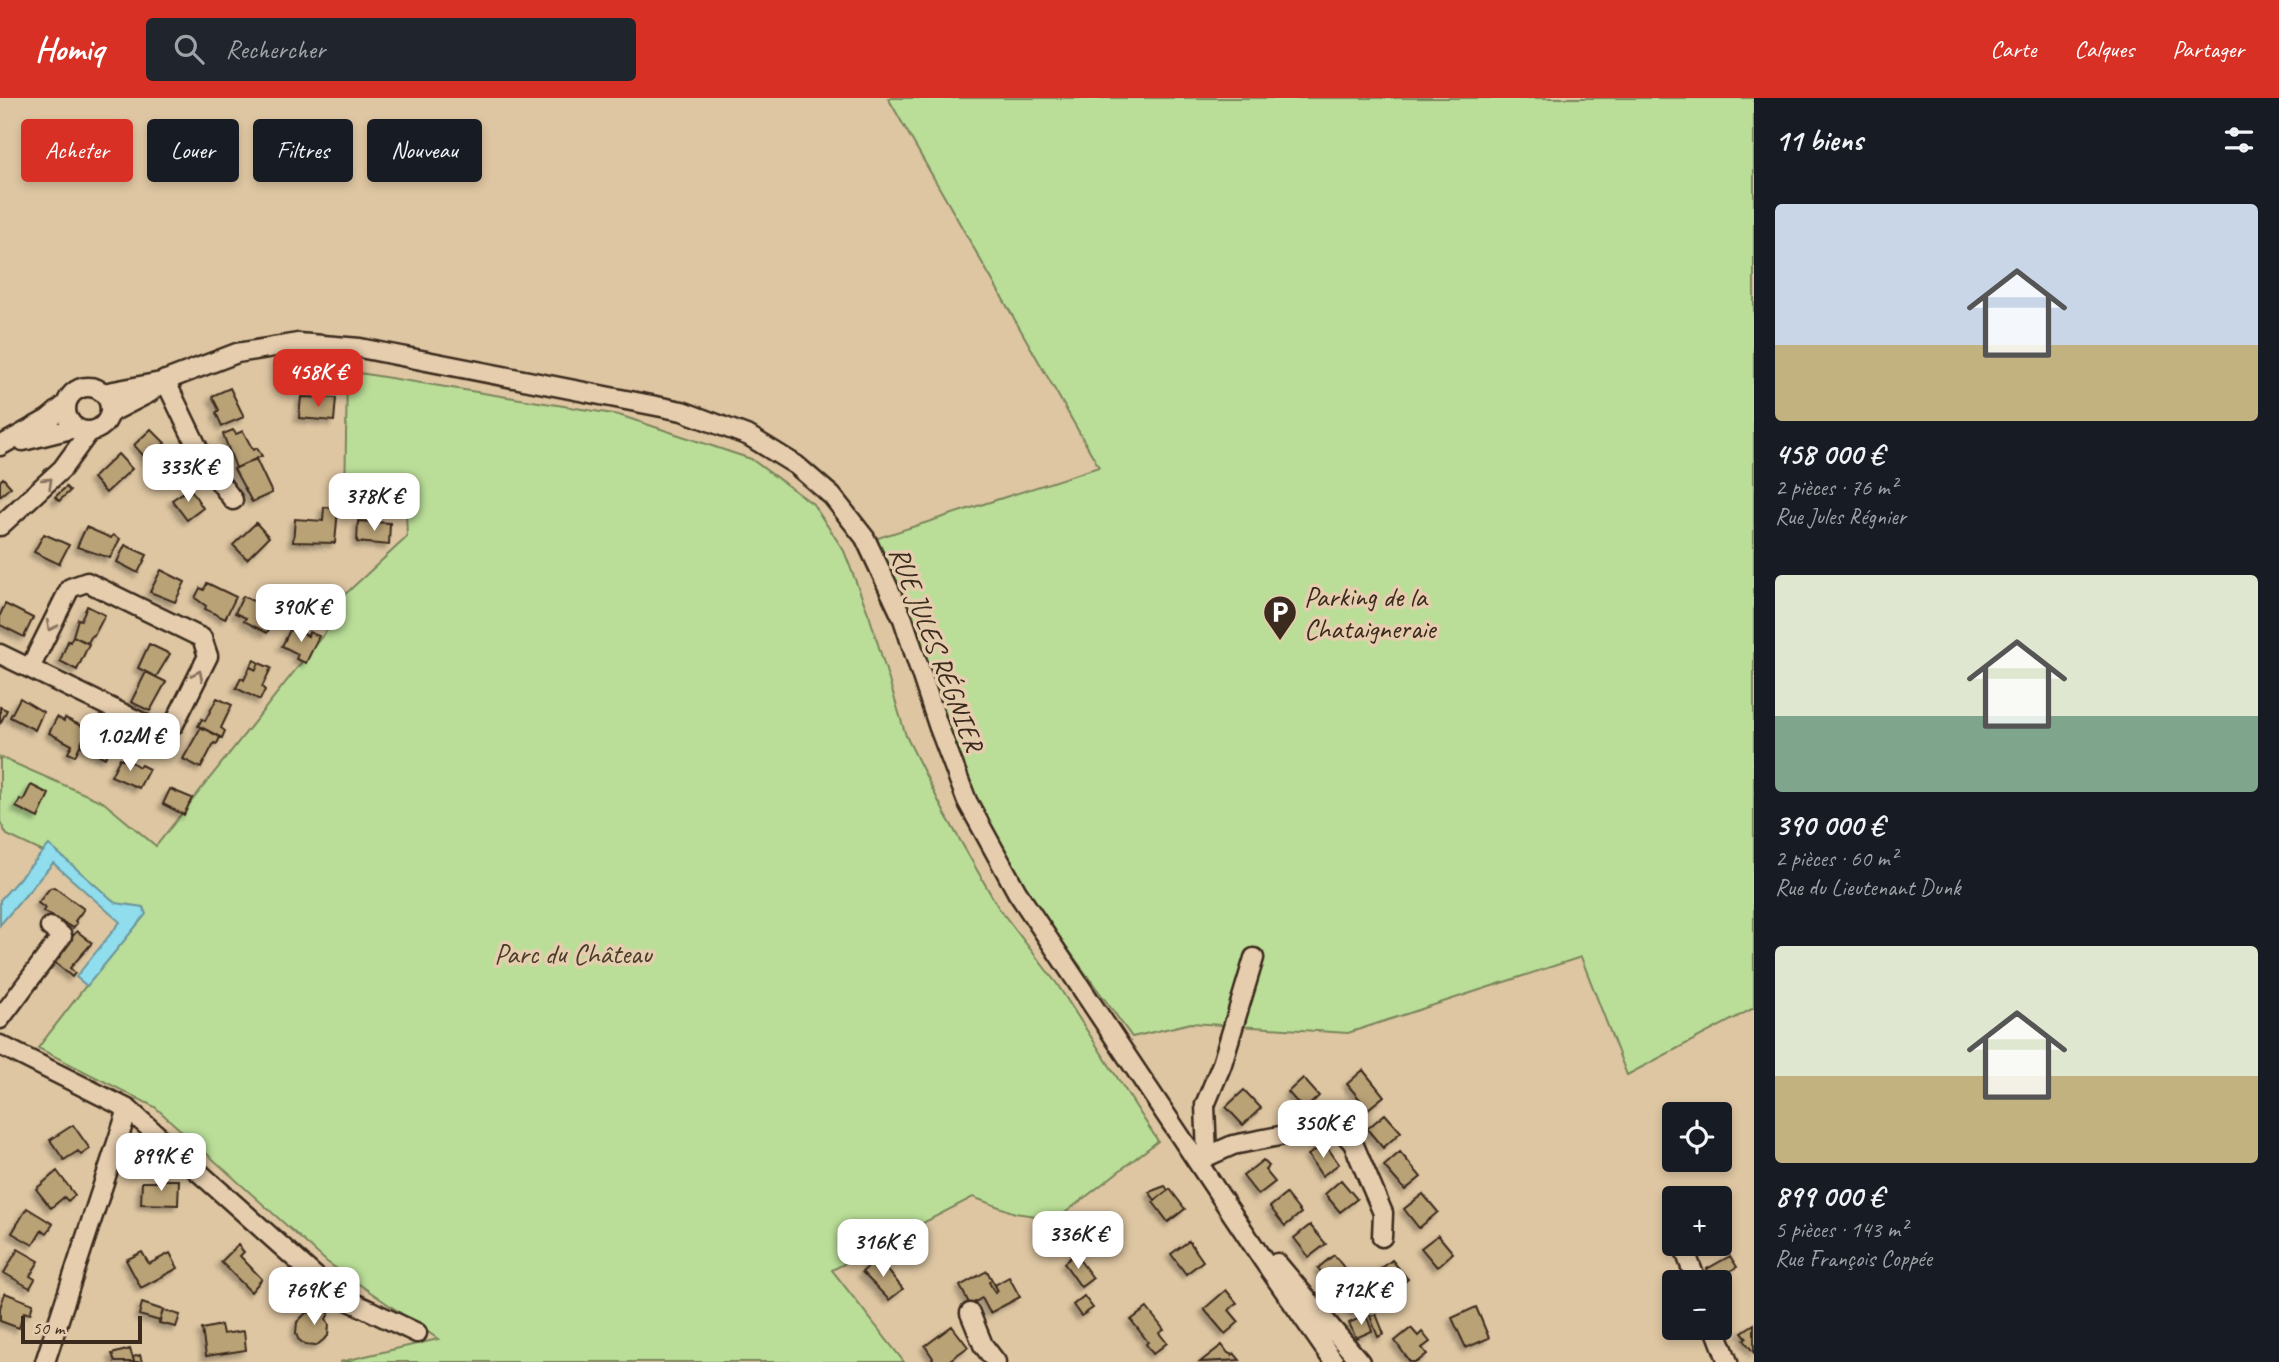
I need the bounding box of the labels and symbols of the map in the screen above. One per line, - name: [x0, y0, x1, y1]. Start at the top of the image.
- pin: 458K €: [261, 350, 375, 409]
- pin: 333K €: [131, 444, 245, 504]
- pin: 378K €: [317, 474, 431, 533]
- one-way arrow: [40, 478, 53, 490]
- street label: RUE JULES RÉGNIER: [882, 542, 993, 758]
- place label: Parking de la Chataigneraie: [1304, 579, 1437, 646]
- pin: 390K €: [244, 584, 358, 644]
- parking icon: Parking de la Chataigneraie: [1261, 593, 1299, 642]
- one-way arrow: [45, 619, 59, 631]
- one-way arrow: [190, 670, 204, 682]
- pin: 1.02M €: [65, 714, 195, 773]
- park label: Parc du Château: [494, 936, 653, 971]
- pin: 350K €: [1266, 1100, 1380, 1160]
- pin: 899K €: [104, 1134, 218, 1193]
- pin: 336K €: [1021, 1212, 1135, 1271]
- pin: 316K €: [826, 1220, 940, 1279]
- pin: 769K €: [257, 1268, 371, 1327]
- pin: 712K €: [1304, 1268, 1418, 1327]
- scale bar: [21, 1313, 142, 1345]

